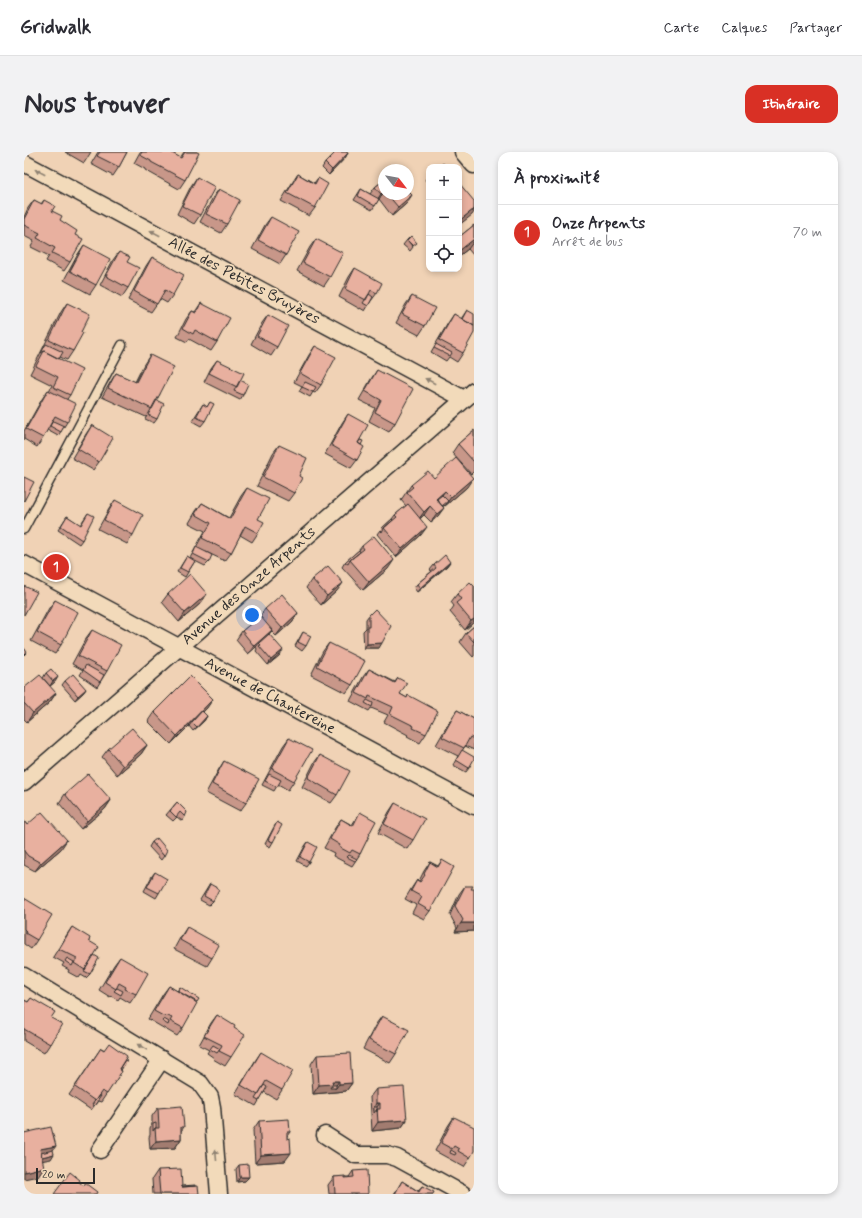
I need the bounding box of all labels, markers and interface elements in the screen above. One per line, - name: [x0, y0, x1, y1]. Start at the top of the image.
- text: Gridwalk: [20, 15, 91, 40]
- text: Carte: [663, 19, 699, 37]
- text: Calques: [721, 19, 767, 37]
- text: Partager: [789, 19, 842, 37]
- button: Itinéraire: [745, 85, 838, 123]
- text: Nous trouver: [24, 86, 169, 123]
- north arrow: [378, 164, 414, 200]
- map controls: [426, 164, 462, 272]
- button: +: [426, 164, 462, 200]
- text: À proximité: [514, 167, 599, 189]
- one-way arrow: [35, 168, 46, 175]
- button: −: [426, 200, 462, 236]
- text: Onze Arpents: [552, 214, 645, 234]
- text: 1: [524, 224, 530, 241]
- text: 70 m: [793, 224, 822, 241]
- one-way arrow: [149, 230, 161, 236]
- street label: Allée des Petites Bruyères: [165, 232, 324, 330]
- text: Arrêt de bus: [552, 234, 623, 251]
- button: locate: [426, 236, 462, 272]
- one-way arrow: [424, 377, 436, 384]
- street label: Avenue des Onze Arpents: [178, 522, 320, 650]
- pin: 1: [43, 552, 69, 582]
- your location: [242, 605, 262, 625]
- street label: Avenue de Chantereine: [201, 653, 339, 739]
- one-way arrow: [137, 1043, 147, 1051]
- one-way arrow: [212, 1149, 219, 1161]
- scale bar: [36, 1166, 95, 1185]
- text: 20 m: [42, 1168, 65, 1182]

